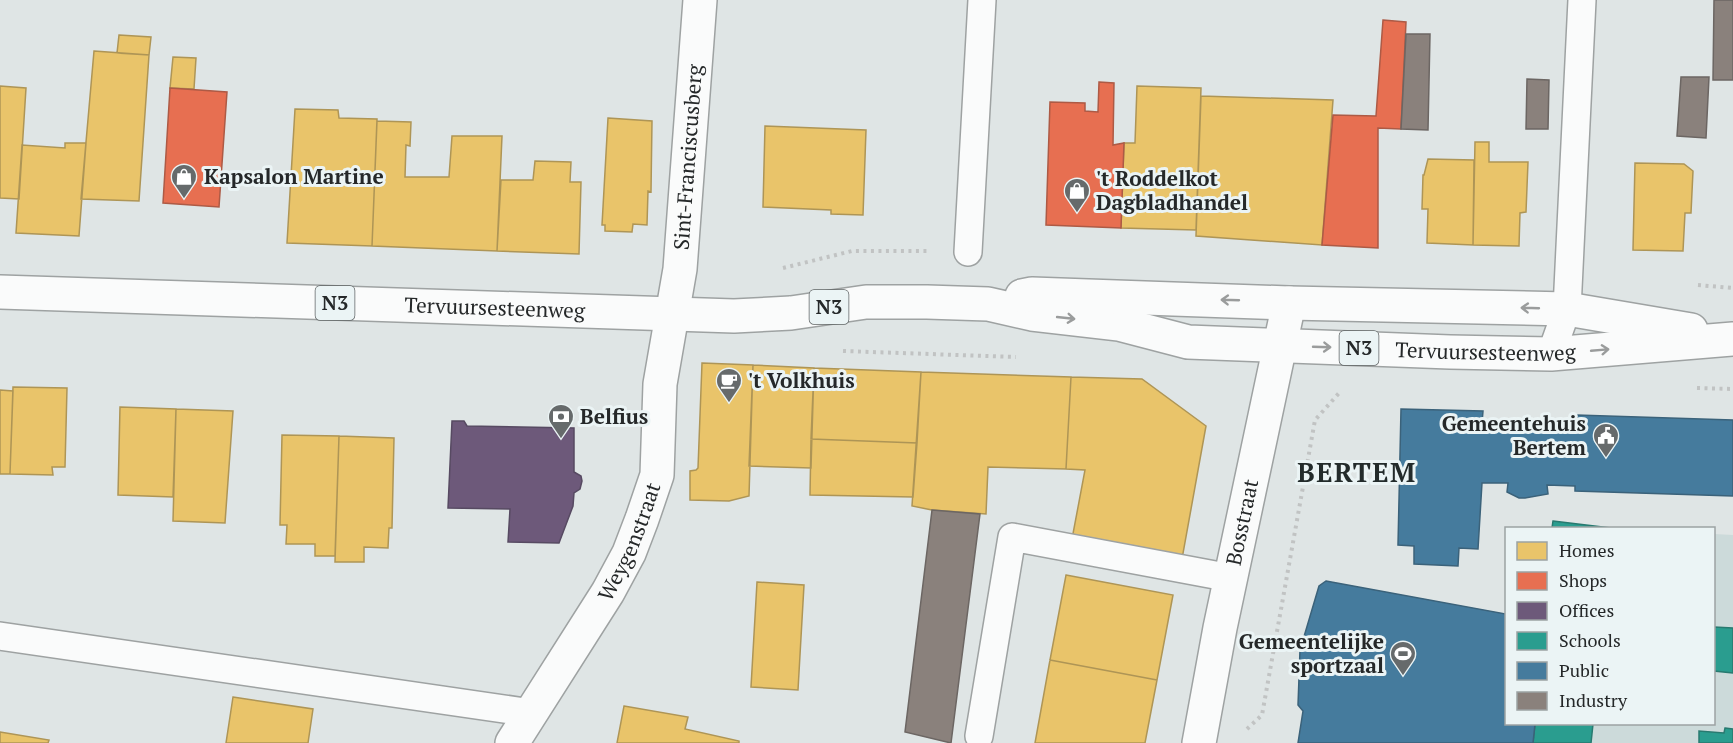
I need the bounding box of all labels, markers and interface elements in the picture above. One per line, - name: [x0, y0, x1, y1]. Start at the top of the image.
- street label: Sint-Franciscusberg: [666, 62, 708, 251]
- shop icon: Kapsalon Martine: [169, 162, 199, 200]
- place label: Kapsalon Martine: [204, 162, 384, 190]
- place label: 't Roddelkot Dagbladhandel: [1096, 164, 1248, 216]
- shop icon: 't Roddelkot Dagbladhandel: [1062, 176, 1092, 214]
- road number: N3: [316, 286, 354, 320]
- street label: Tervuursesteenweg: [404, 290, 586, 324]
- road number: N3: [810, 290, 848, 324]
- one-way arrow: [1221, 295, 1241, 306]
- one-way arrow: [1520, 302, 1540, 314]
- one-way arrow: [1056, 313, 1076, 324]
- road number: N3: [1340, 331, 1378, 365]
- street label: Tervuursesteenweg: [1395, 335, 1578, 367]
- one-way arrow: [1311, 341, 1331, 353]
- one-way arrow: [1590, 344, 1610, 355]
- cafe icon: 't Volkhuis: [714, 366, 744, 404]
- place label: 't Volkhuis: [748, 366, 855, 394]
- bank icon: Belfius: [546, 402, 576, 440]
- place label: Belfius: [580, 402, 648, 430]
- place label: Gemeentehuis Bertem: [1442, 409, 1587, 461]
- public building icon: Gemeentehuis Bertem: [1591, 421, 1621, 459]
- district label: BERTEM: [1297, 454, 1417, 490]
- street label: Bosstraat: [1219, 476, 1264, 568]
- street label: Weygenstraat: [591, 478, 667, 605]
- legend: [1505, 527, 1715, 725]
- text: Homes: [1559, 538, 1614, 562]
- text: Shops: [1559, 568, 1607, 592]
- text: Offices: [1559, 598, 1614, 622]
- place label: Gemeentelijke sportzaal: [1239, 627, 1384, 679]
- text: Schools: [1559, 628, 1621, 652]
- sports icon: Gemeentelijke sportzaal: [1388, 639, 1418, 677]
- text: Public: [1559, 658, 1609, 682]
- text: Industry: [1559, 688, 1628, 712]

